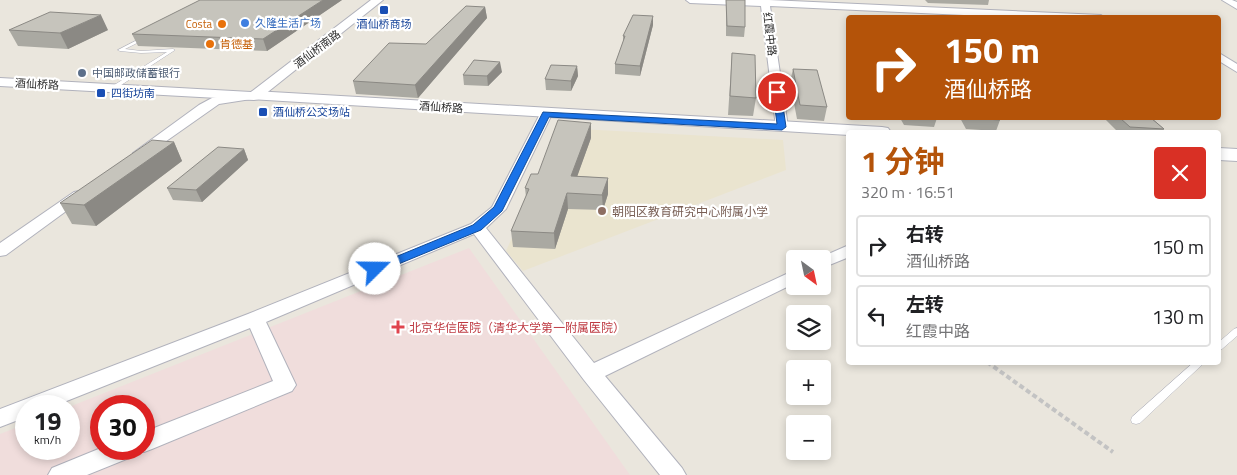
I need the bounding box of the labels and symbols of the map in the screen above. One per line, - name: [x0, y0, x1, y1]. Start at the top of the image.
- marker: 酒仙桥商场: [378, 4, 390, 16]
- street label: 红霞中路: [759, 11, 781, 57]
- place label: 久隆生活广场: [255, 15, 321, 31]
- place label: Costa: [186, 16, 212, 32]
- place label: 酒仙桥商场: [357, 16, 412, 32]
- marker: 久隆生活广场: [239, 17, 251, 29]
- marker: Costa: [216, 18, 228, 30]
- street label: 酒仙桥南路: [290, 26, 344, 72]
- place label: 肯德基: [220, 36, 253, 52]
- marker: 肯德基: [204, 38, 216, 50]
- place label: 中国邮政储蓄银行: [92, 65, 180, 81]
- marker: 中国邮政储蓄银行: [76, 67, 88, 79]
- pin: [756, 71, 798, 113]
- street label: 酒仙桥路: [15, 75, 59, 93]
- place label: 四街坊南: [111, 85, 155, 101]
- marker: 四街坊南: [95, 87, 107, 99]
- street label: 酒仙桥路: [418, 97, 464, 117]
- place label: 酒仙桥公交场站: [273, 104, 350, 120]
- marker: 酒仙桥公交场站: [257, 106, 269, 118]
- place label: 朝阳区教育研究中心附属小学: [612, 202, 768, 221]
- marker: 朝阳区教育研究中心附属小学: [596, 205, 608, 217]
- position arrow: [348, 242, 400, 294]
- north arrow: [786, 250, 831, 295]
- place label: 北京华信医院（清华大学第一附属医院）: [409, 318, 625, 337]
- marker: 北京华信医院（清华大学第一附属医院）: [391, 320, 405, 334]
- speed limit sign: 30: [90, 395, 155, 460]

